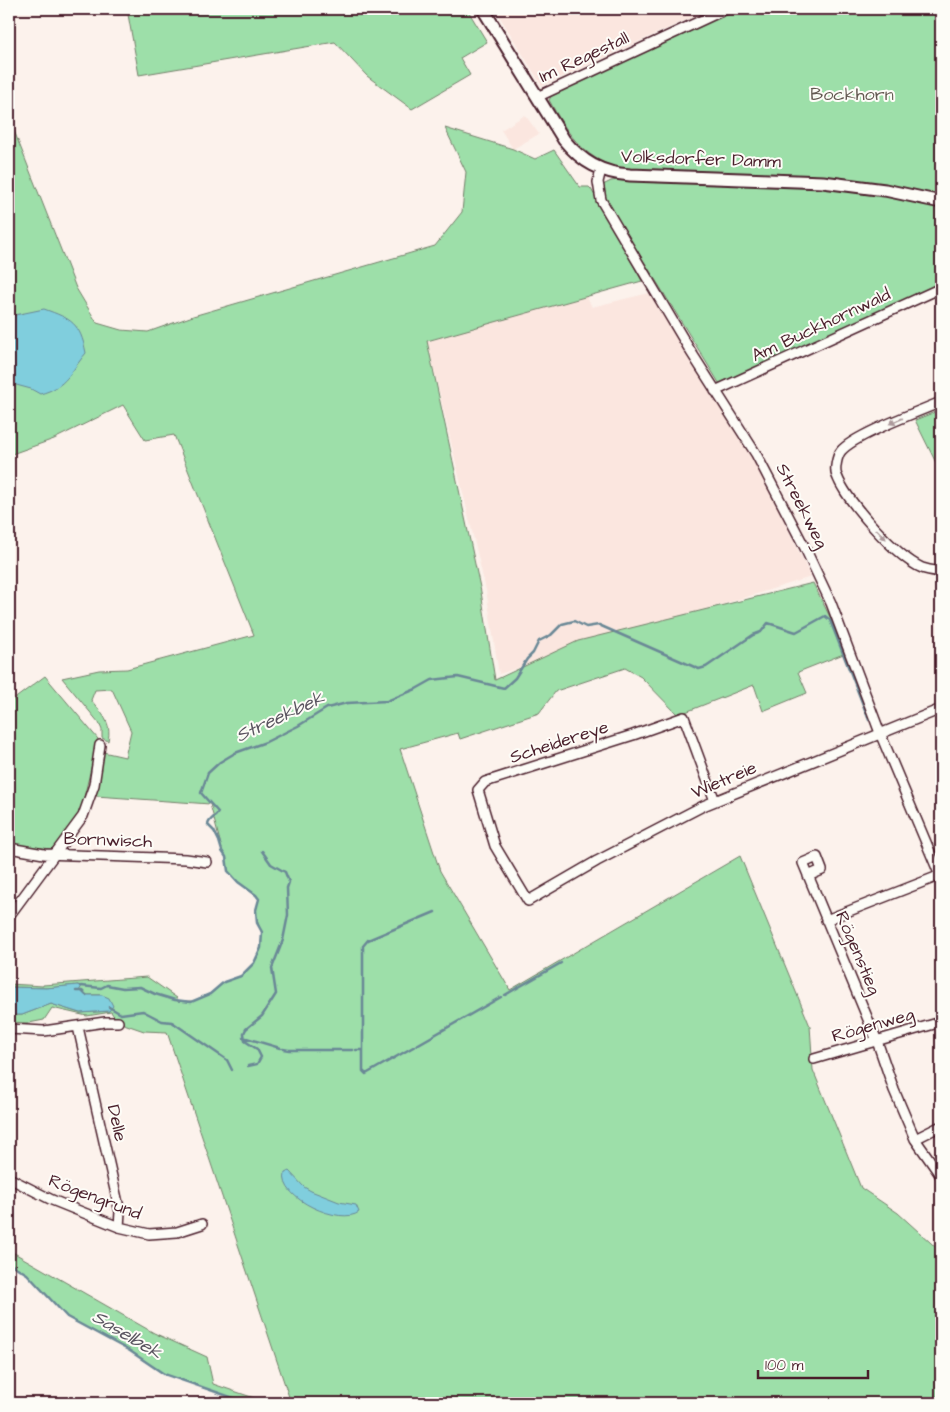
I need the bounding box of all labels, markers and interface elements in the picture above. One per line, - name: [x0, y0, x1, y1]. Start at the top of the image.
- street label: Im Regestall: [535, 25, 634, 90]
- park label: Bockhorn: [810, 82, 894, 107]
- street label: Volksdorfer Damm: [621, 144, 781, 174]
- street label: Am Buckhornwald: [747, 282, 895, 368]
- one-way arrow: [889, 418, 903, 426]
- street label: Streekweg: [769, 459, 834, 554]
- one-way arrow: [875, 527, 887, 539]
- water label: Streekbek: [231, 685, 329, 749]
- street label: Scheidereye: [506, 714, 612, 771]
- street label: Wietreie: [687, 755, 761, 805]
- street label: Bornwisch: [63, 826, 153, 854]
- street label: Rögenstieg: [828, 907, 887, 999]
- street label: Rögenweg: [829, 1001, 917, 1050]
- street label: Delle: [101, 1102, 133, 1144]
- street label: Rögengrund: [45, 1168, 145, 1227]
- water label: Saselbek: [87, 1304, 167, 1367]
- scale bar: [758, 1347, 868, 1379]
- text: 100 m: [765, 1355, 804, 1376]

